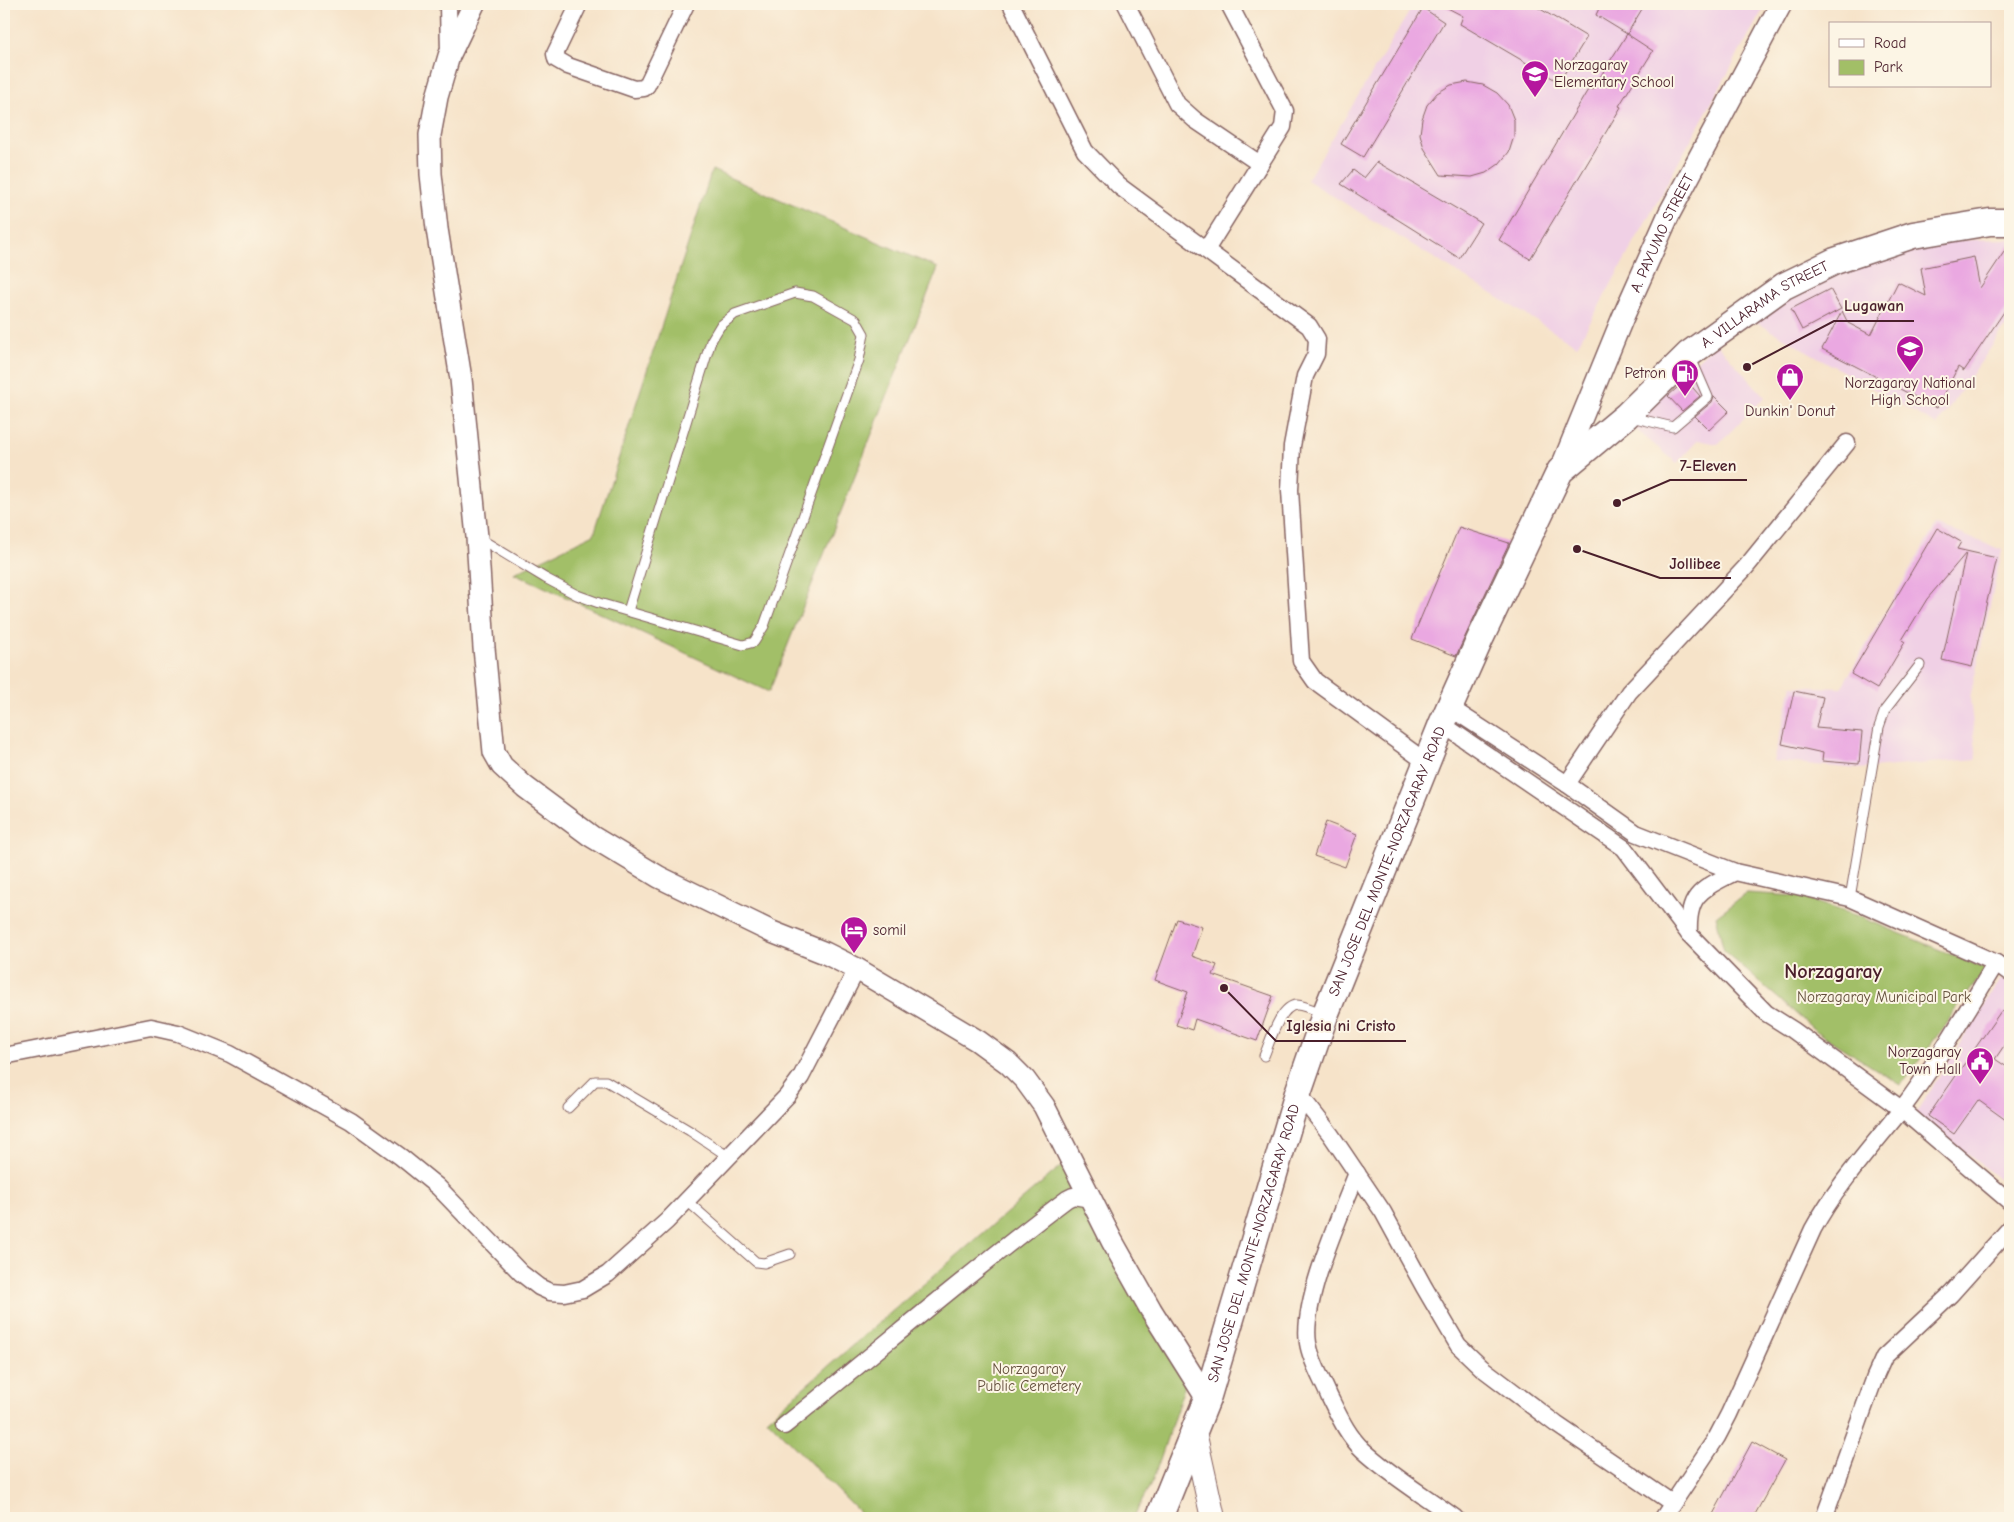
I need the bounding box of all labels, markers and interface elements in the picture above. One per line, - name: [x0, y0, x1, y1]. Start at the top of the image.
- legend: [1829, 22, 1992, 88]
- text: Road: [1874, 34, 1906, 52]
- place label: Norzagaray Elementary School: [1554, 56, 1674, 91]
- text: Park: [1874, 58, 1903, 76]
- school or university icon: Norzagaray Elementary School: [1520, 59, 1550, 98]
- street label: A. PAYUMO STREET: [1626, 170, 1698, 295]
- street label: A. VILLARAMA STREET: [1697, 257, 1831, 352]
- callout: Lugawan: [1834, 290, 1914, 321]
- text: Lugawan: [1844, 297, 1904, 315]
- school or university icon: Norzagaray National High School: [1895, 334, 1925, 373]
- fuel station icon: Petron: [1670, 358, 1700, 397]
- shop icon: Dunkin' Donut: [1775, 362, 1805, 401]
- place label: Petron: [1624, 364, 1666, 382]
- place label: Norzagaray National High School: [1844, 374, 1976, 409]
- place label: Dunkin' Donut: [1745, 402, 1836, 420]
- callout: 7-Eleven: [1670, 449, 1747, 480]
- text: 7-Eleven: [1680, 457, 1736, 475]
- callout: Jollibee: [1660, 547, 1731, 578]
- text: Jollibee: [1669, 555, 1721, 573]
- street label: SAN JOSE DEL MONTE-NORZAGARAY ROAD: [1325, 723, 1449, 999]
- hotel icon: somil: [839, 915, 869, 954]
- place label: somil: [873, 921, 906, 939]
- district label: Norzagaray: [1784, 960, 1883, 983]
- park label: Norzagaray Municipal Park: [1797, 988, 1972, 1006]
- callout: Iglesia ni Cristo: [1276, 1010, 1406, 1041]
- text: Iglesia ni Cristo: [1286, 1017, 1396, 1035]
- place label: Norzagaray Town Hall: [1888, 1043, 1961, 1078]
- public building icon: Norzagaray Town Hall: [1965, 1046, 1995, 1085]
- street label: SAN JOSE DEL MONTE-NORZAGARAY ROAD: [1203, 1102, 1303, 1384]
- park label: Norzagaray Public Cemetery: [977, 1360, 1081, 1395]

